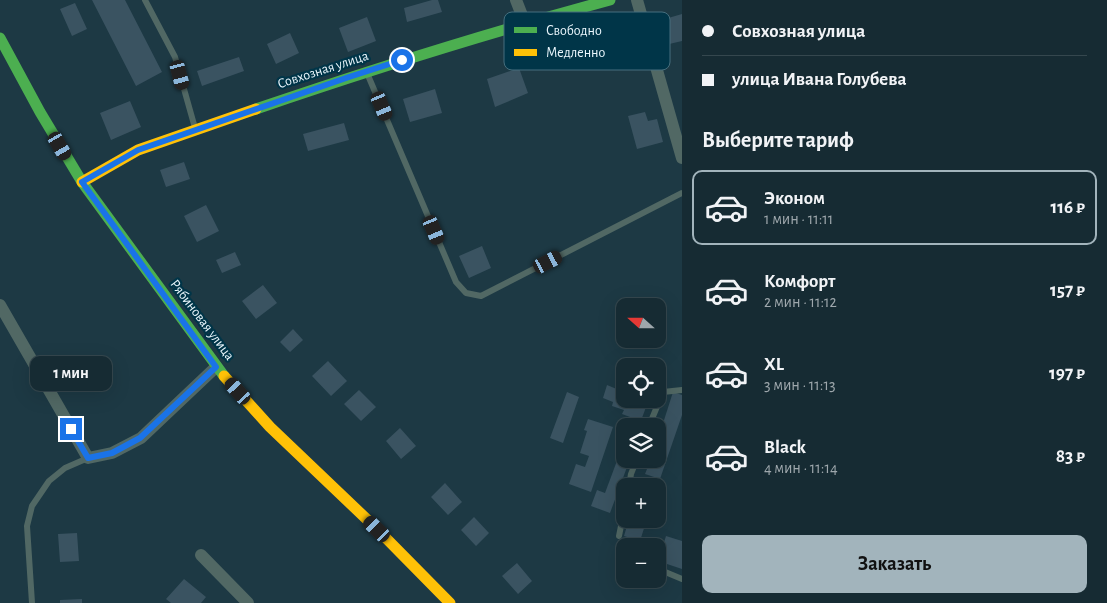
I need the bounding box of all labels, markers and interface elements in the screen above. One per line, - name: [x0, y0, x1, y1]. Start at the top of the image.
- legend: [504, 12, 670, 70]
- text: Совхозная улица: [732, 22, 865, 41]
- text: Свободно: [546, 24, 602, 38]
- text: Медленно: [546, 46, 605, 60]
- street label: Совхозная улица: [276, 49, 371, 91]
- route start: [391, 49, 413, 71]
- car: [168, 59, 191, 91]
- text: улица Ивана Голубева: [732, 70, 907, 89]
- car: [369, 89, 394, 123]
- car: [46, 129, 73, 163]
- text: Выберите тариф: [702, 129, 854, 151]
- icon: car: [704, 185, 749, 230]
- text: Эконом: [764, 189, 825, 208]
- text: 116 ₽: [1050, 198, 1085, 217]
- text: 1 мин · 11:11: [764, 211, 833, 227]
- car: [421, 213, 446, 247]
- car: [531, 249, 564, 275]
- icon: car: [704, 268, 749, 313]
- text: Комфорт: [764, 272, 835, 291]
- street label: Рябиновая улица: [167, 277, 237, 363]
- text: 157 ₽: [1050, 281, 1085, 300]
- text: 2 мин · 11:12: [764, 294, 837, 310]
- north arrow: [616, 298, 666, 348]
- map controls: [616, 298, 666, 588]
- icon: car: [704, 351, 749, 396]
- text: XL: [764, 355, 784, 374]
- callout: 1 мин: [30, 356, 112, 392]
- button: locate: [616, 358, 666, 408]
- text: 197 ₽: [1049, 364, 1085, 383]
- text: 1 мин: [53, 365, 89, 381]
- car: [222, 375, 253, 407]
- text: 3 мин · 11:13: [764, 377, 836, 393]
- route end: [60, 418, 82, 440]
- button: layers: [616, 418, 666, 468]
- icon: car: [704, 434, 749, 479]
- text: Black: [764, 438, 806, 457]
- text: 83 ₽: [1056, 447, 1085, 466]
- text: 4 мин · 11:14: [764, 460, 838, 476]
- button: +: [616, 478, 666, 528]
- car: [360, 513, 393, 545]
- button: Заказать: [702, 535, 1087, 593]
- button: −: [616, 538, 666, 588]

